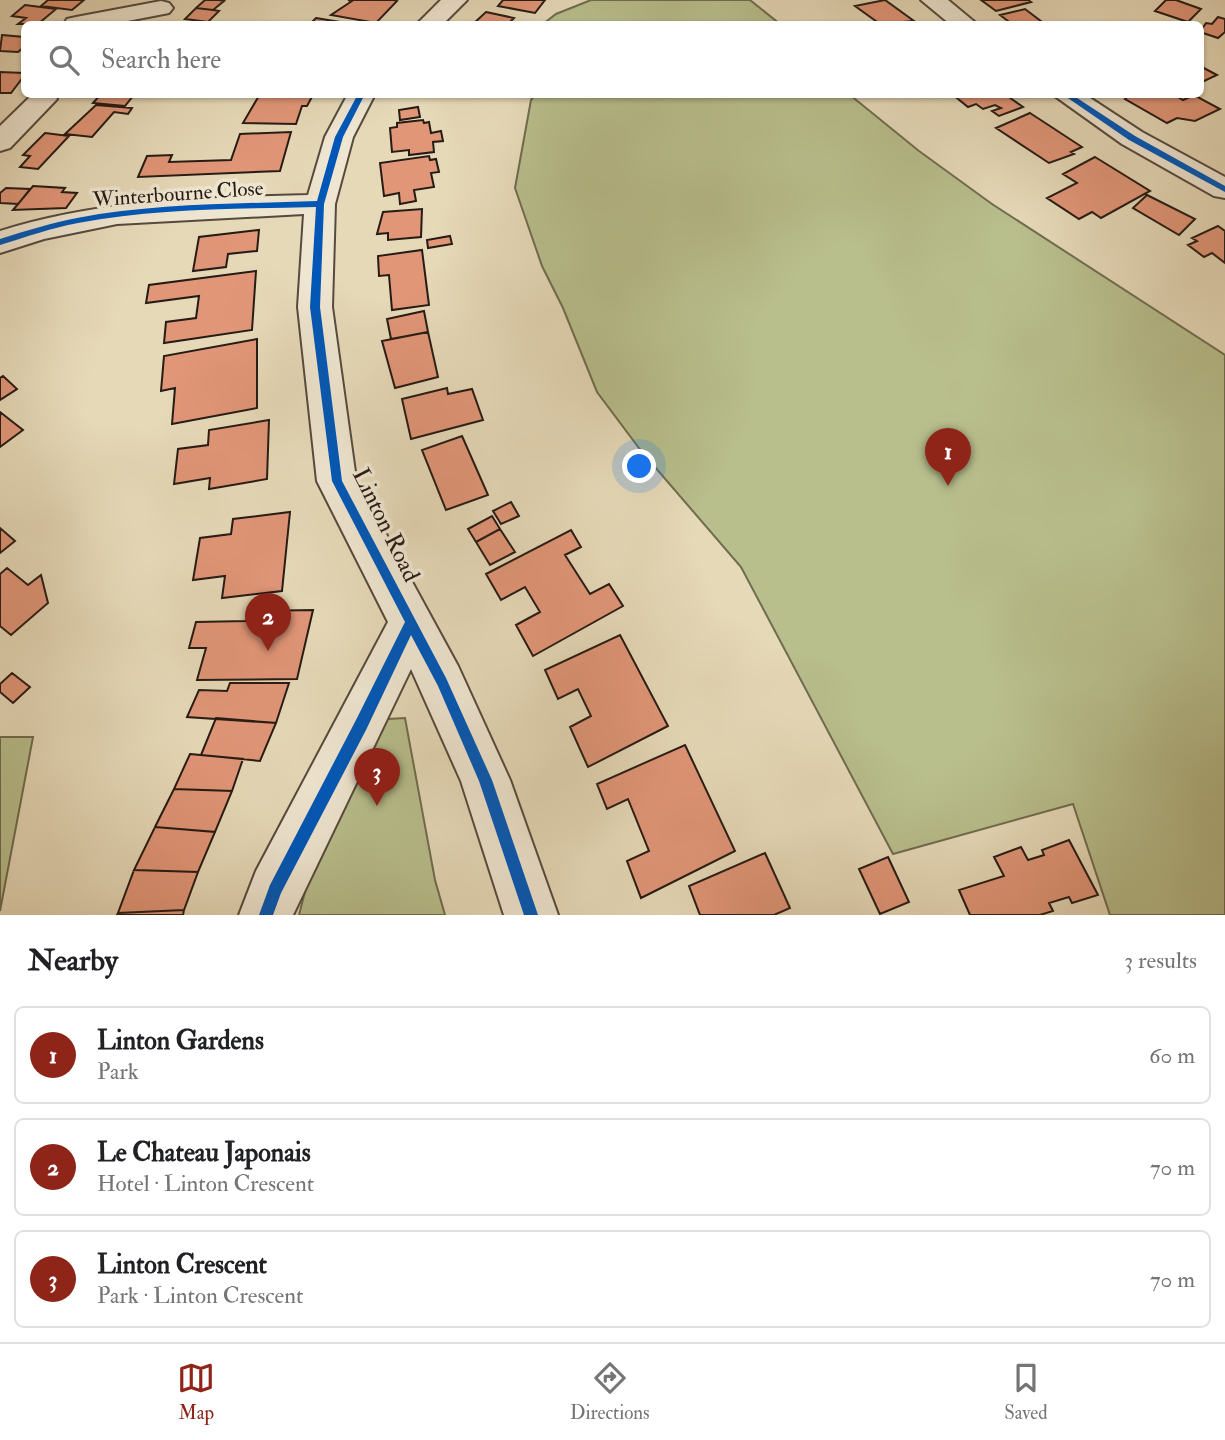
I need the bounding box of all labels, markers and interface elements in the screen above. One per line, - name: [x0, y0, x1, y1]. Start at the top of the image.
- search box: [21, 21, 1204, 98]
- icon: search: [45, 41, 83, 79]
- text: Search here: [101, 44, 221, 76]
- street label: Winterbourne Close: [91, 175, 264, 213]
- pin: 1: [925, 428, 971, 486]
- your location: [622, 449, 656, 483]
- street label: Linton Road: [345, 463, 427, 587]
- pin: 2: [245, 593, 291, 651]
- pin: 3: [354, 748, 400, 806]
- text: Nearby: [28, 942, 118, 979]
- text: 3 results: [1124, 946, 1197, 975]
- text: Linton Gardens: [97, 1025, 264, 1057]
- text: 1: [49, 1041, 57, 1070]
- text: 60 m: [1149, 1041, 1195, 1070]
- text: Park: [97, 1057, 139, 1086]
- text: Le Chateau Japonais: [97, 1137, 311, 1169]
- text: 2: [47, 1153, 59, 1182]
- text: 70 m: [1150, 1153, 1195, 1182]
- text: Hotel · Linton Crescent: [97, 1169, 314, 1198]
- text: Linton Crescent: [97, 1249, 267, 1281]
- text: 3: [49, 1265, 57, 1294]
- text: 70 m: [1150, 1265, 1195, 1294]
- text: Park · Linton Crescent: [97, 1281, 303, 1310]
- tab: Map: [177, 1359, 215, 1425]
- tab: Directions: [570, 1359, 650, 1425]
- tab: Saved: [1004, 1359, 1048, 1425]

